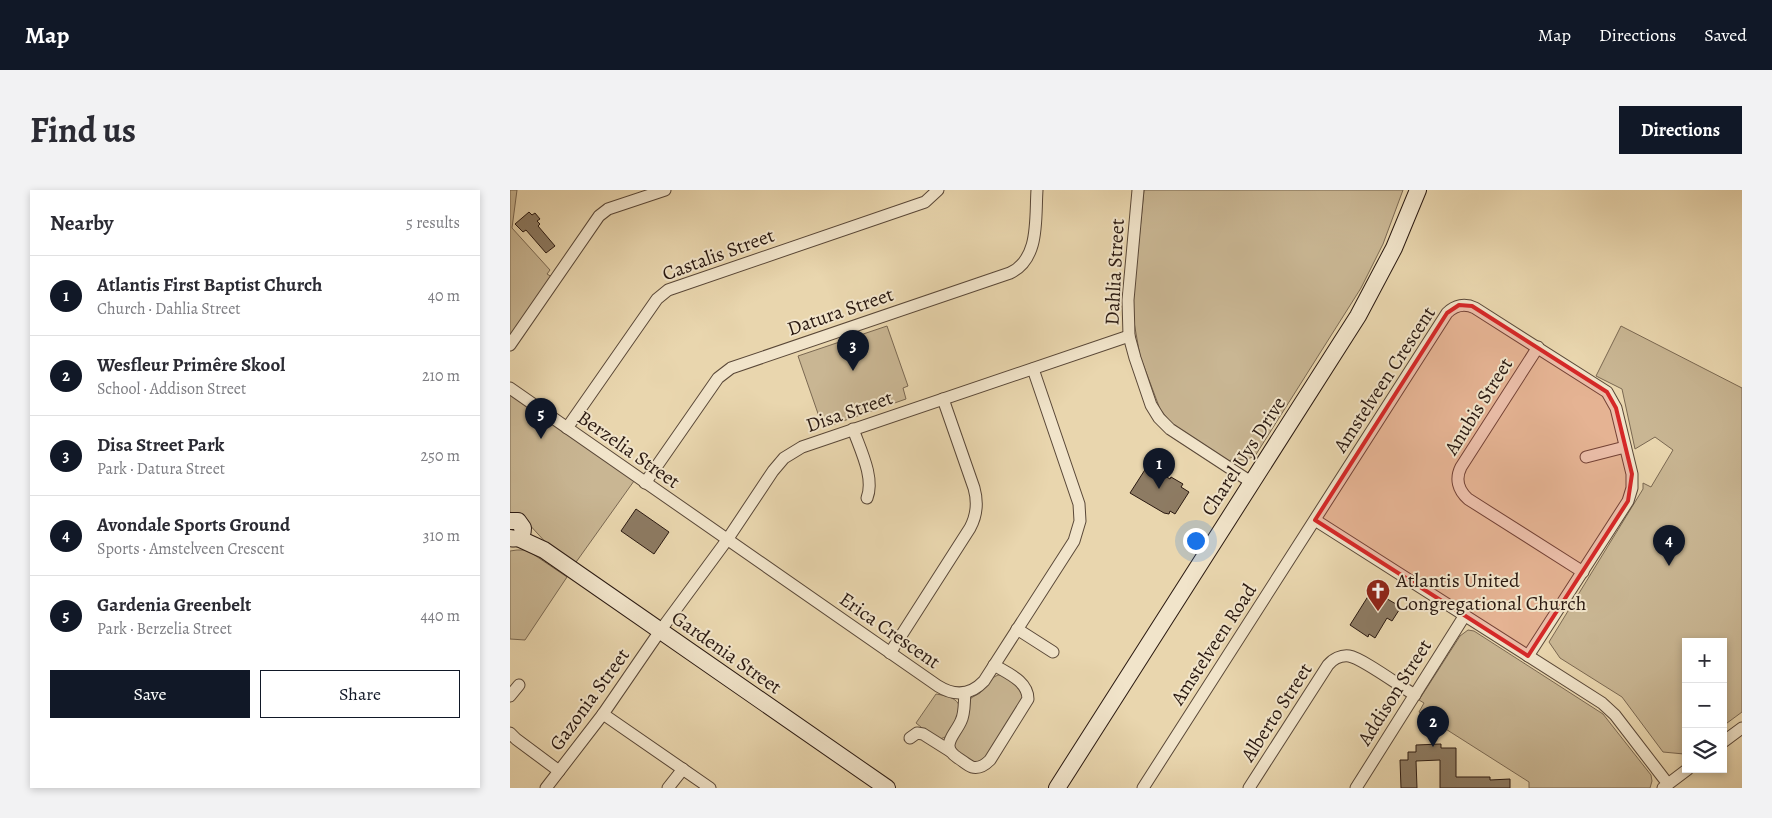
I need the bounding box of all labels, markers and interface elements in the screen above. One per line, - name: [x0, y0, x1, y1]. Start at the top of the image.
- text: Map: [25, 19, 69, 51]
- text: Map: [1538, 23, 1571, 47]
- text: Directions: [1599, 23, 1676, 47]
- text: Saved: [1704, 23, 1747, 47]
- text: Find us: [30, 106, 136, 154]
- button: Directions: [1619, 106, 1742, 154]
- text: Nearby: [50, 209, 113, 237]
- text: 5 results: [406, 212, 460, 234]
- street label: Dahlia Street: [1098, 217, 1131, 326]
- street label: Castalis Street: [658, 222, 778, 287]
- text: Atlantis First Baptist Church: [97, 272, 322, 298]
- street label: Datura Street: [783, 281, 897, 342]
- text: 1: [63, 285, 69, 307]
- text: 40 m: [428, 285, 460, 307]
- text: Church · Dahlia Street: [97, 298, 241, 320]
- street label: Amstelveen Crescent: [1327, 301, 1442, 458]
- pin: 3: [837, 330, 869, 371]
- text: Wesfleur Primêre Skool: [97, 352, 285, 378]
- street label: Anubis Street: [1437, 352, 1519, 461]
- text: 2: [62, 365, 70, 387]
- text: 210 m: [422, 365, 460, 387]
- text: School · Addison Street: [97, 378, 246, 400]
- street label: Disa Street: [802, 384, 897, 439]
- street label: Charel Uys Drive: [1195, 391, 1292, 521]
- pin: 5: [525, 398, 557, 439]
- street label: Berzelia Street: [572, 404, 686, 495]
- text: Disa Street Park: [97, 432, 224, 458]
- text: 3: [63, 445, 69, 467]
- text: 250 m: [421, 445, 460, 467]
- pin: 1: [1143, 448, 1175, 489]
- text: Park · Datura Street: [97, 458, 225, 480]
- text: Avondale Sports Ground: [97, 512, 290, 538]
- text: 4: [62, 525, 70, 547]
- text: 310 m: [423, 525, 460, 547]
- pin: 4: [1653, 525, 1685, 566]
- your location: [1183, 528, 1209, 554]
- text: Sports · Amstelveen Crescent: [97, 538, 285, 560]
- place label: Atlantis United Congregational Church: [1395, 567, 1587, 617]
- street label: Amstelveen Road: [1164, 578, 1263, 711]
- church icon: Atlantis United Congregational Church: [1365, 578, 1391, 612]
- street label: Erica Crescent: [834, 586, 946, 675]
- text: Gardenia Greenbelt: [97, 592, 251, 618]
- street label: Gardenia Street: [666, 604, 787, 701]
- text: 5: [63, 605, 69, 627]
- text: 440 m: [420, 605, 460, 627]
- text: Park · Berzelia Street: [97, 618, 232, 640]
- street label: Addison Street: [1350, 634, 1438, 751]
- map controls: [1682, 638, 1727, 773]
- button: +: [1682, 638, 1727, 683]
- street label: Gazonia Street: [543, 642, 636, 756]
- street label: Alberto Street: [1234, 657, 1319, 768]
- button: Save: [50, 670, 250, 718]
- button: Share: [260, 670, 460, 718]
- button: −: [1682, 683, 1727, 728]
- pin: 2: [1417, 706, 1449, 747]
- button: layers: [1682, 728, 1727, 773]

